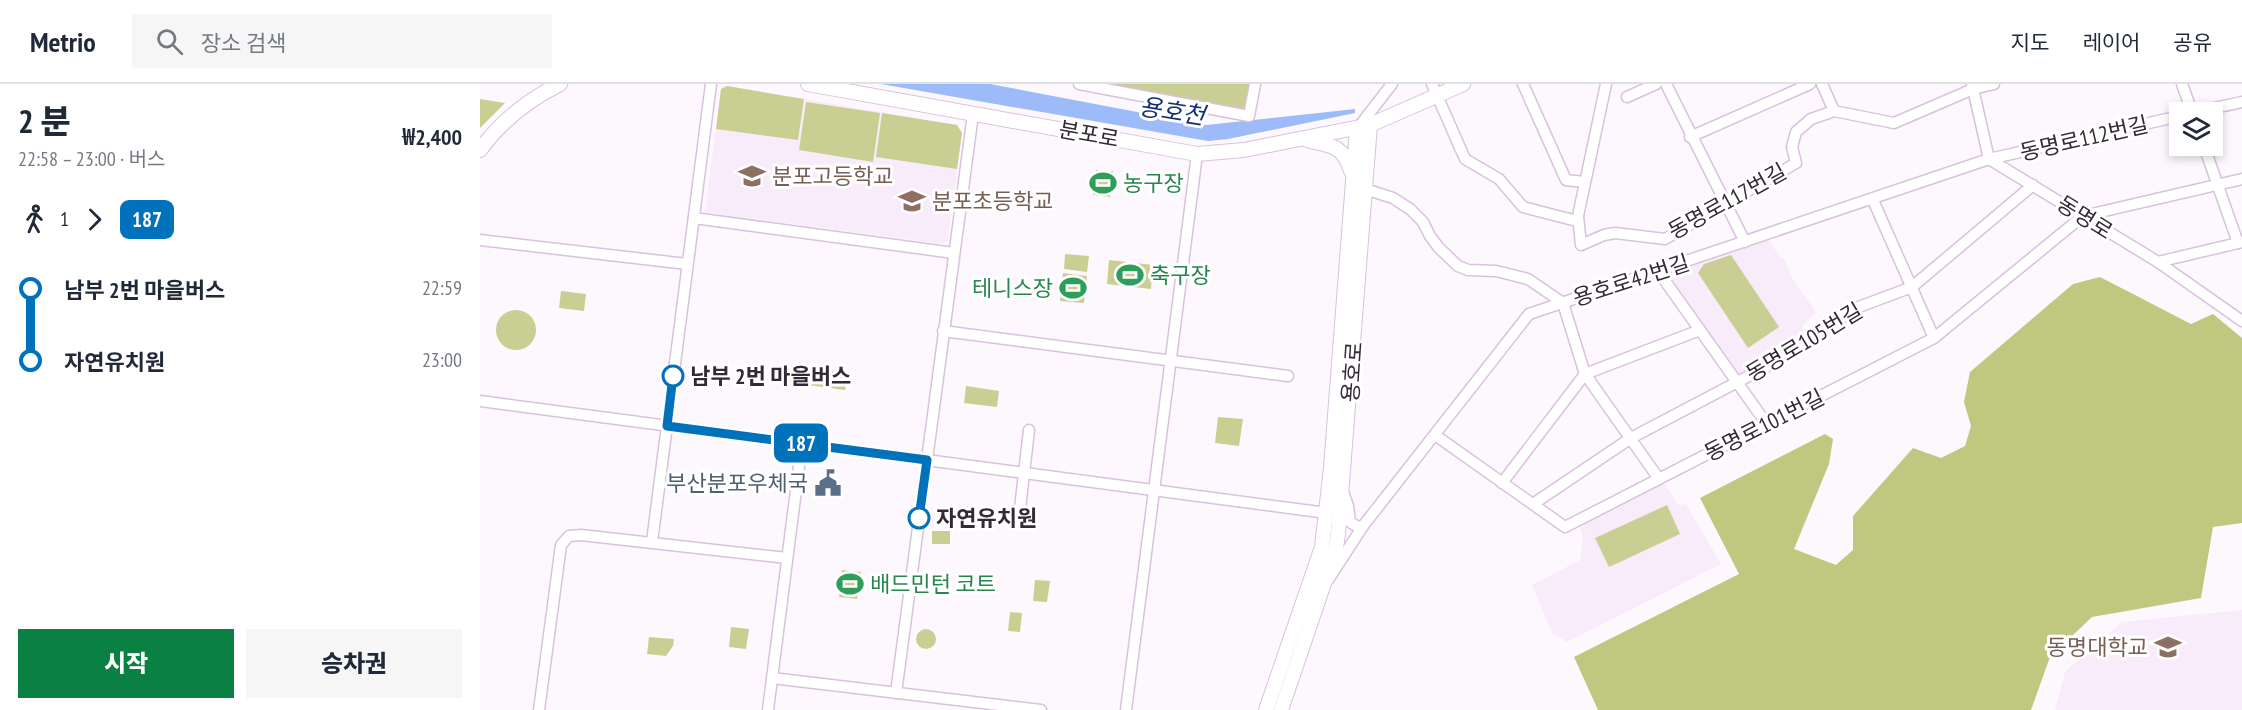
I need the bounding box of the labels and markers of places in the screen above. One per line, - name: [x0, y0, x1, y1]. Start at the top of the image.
- school or university icon: 분포고등학교: [737, 161, 767, 191]
- place label: 분포고등학교: [772, 162, 893, 190]
- sports icon: 농구장: [1088, 168, 1118, 198]
- place label: 농구장: [1123, 169, 1184, 197]
- school or university icon: 분포초등학교: [897, 186, 927, 216]
- place label: 분포초등학교: [932, 187, 1053, 215]
- sports icon: 축구장: [1115, 260, 1145, 290]
- place label: 축구장: [1150, 261, 1211, 289]
- sports icon: 테니스장: [1058, 273, 1088, 303]
- place label: 테니스장: [972, 274, 1053, 302]
- place label: 남부 2번 마을버스: [690, 362, 851, 390]
- marker: 남부 2번 마을버스: [662, 365, 684, 387]
- public building icon: 부산분포우체국: [813, 468, 843, 498]
- place label: 부산분포우체국: [666, 469, 808, 497]
- place label: 자연유치원: [936, 504, 1037, 532]
- marker: 자연유치원: [908, 507, 930, 529]
- sports icon: 배드민턴 코트: [835, 569, 865, 599]
- place label: 배드민턴 코트: [870, 570, 996, 598]
- school or university icon: 동명대학교: [2153, 632, 2183, 662]
- place label: 동명대학교: [2047, 633, 2148, 661]

